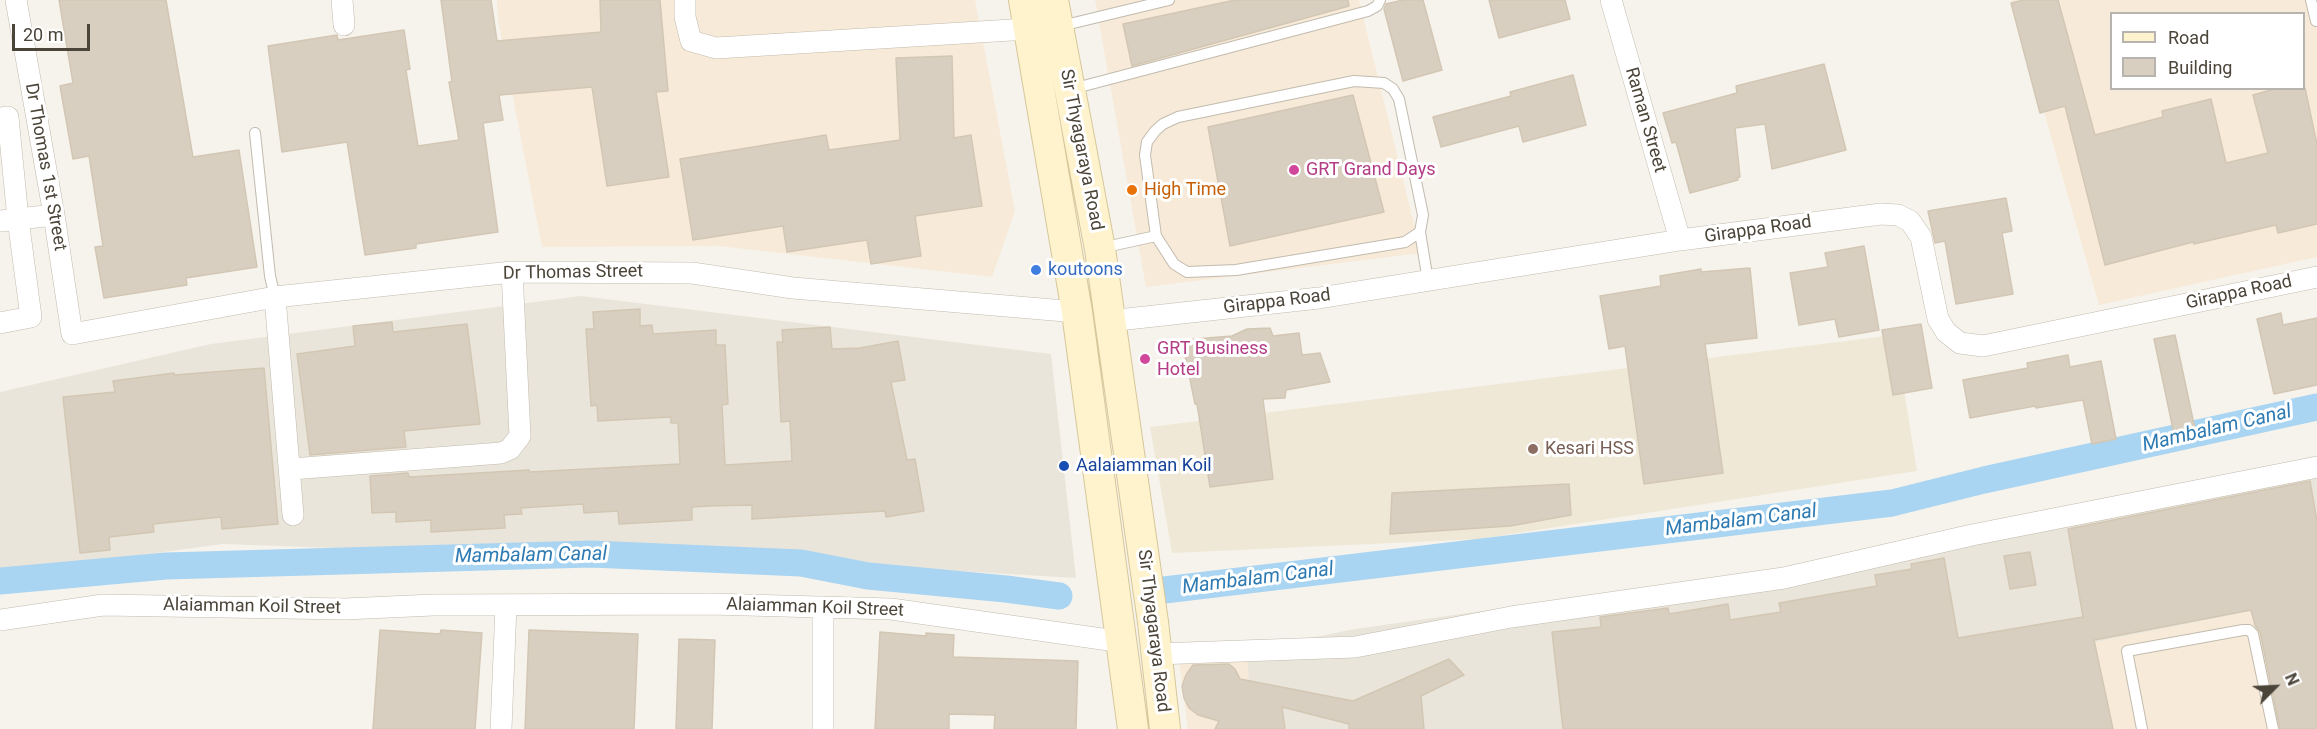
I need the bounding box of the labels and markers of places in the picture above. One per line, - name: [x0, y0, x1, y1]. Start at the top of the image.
- place label: GRT Grand Days: [1306, 159, 1435, 181]
- marker: GRT Grand Days: [1287, 163, 1301, 177]
- place label: High Time: [1144, 179, 1226, 201]
- marker: High Time: [1125, 183, 1139, 197]
- place label: koutoons: [1048, 259, 1123, 281]
- marker: koutoons: [1029, 263, 1043, 277]
- place label: GRT Business Hotel: [1157, 338, 1268, 380]
- marker: GRT Business Hotel: [1138, 352, 1152, 366]
- place label: Kesari HSS: [1545, 438, 1634, 460]
- marker: Kesari HSS: [1526, 442, 1540, 456]
- place label: Aalaiamman Koil: [1076, 455, 1212, 477]
- marker: Aalaiamman Koil: [1057, 459, 1071, 473]

